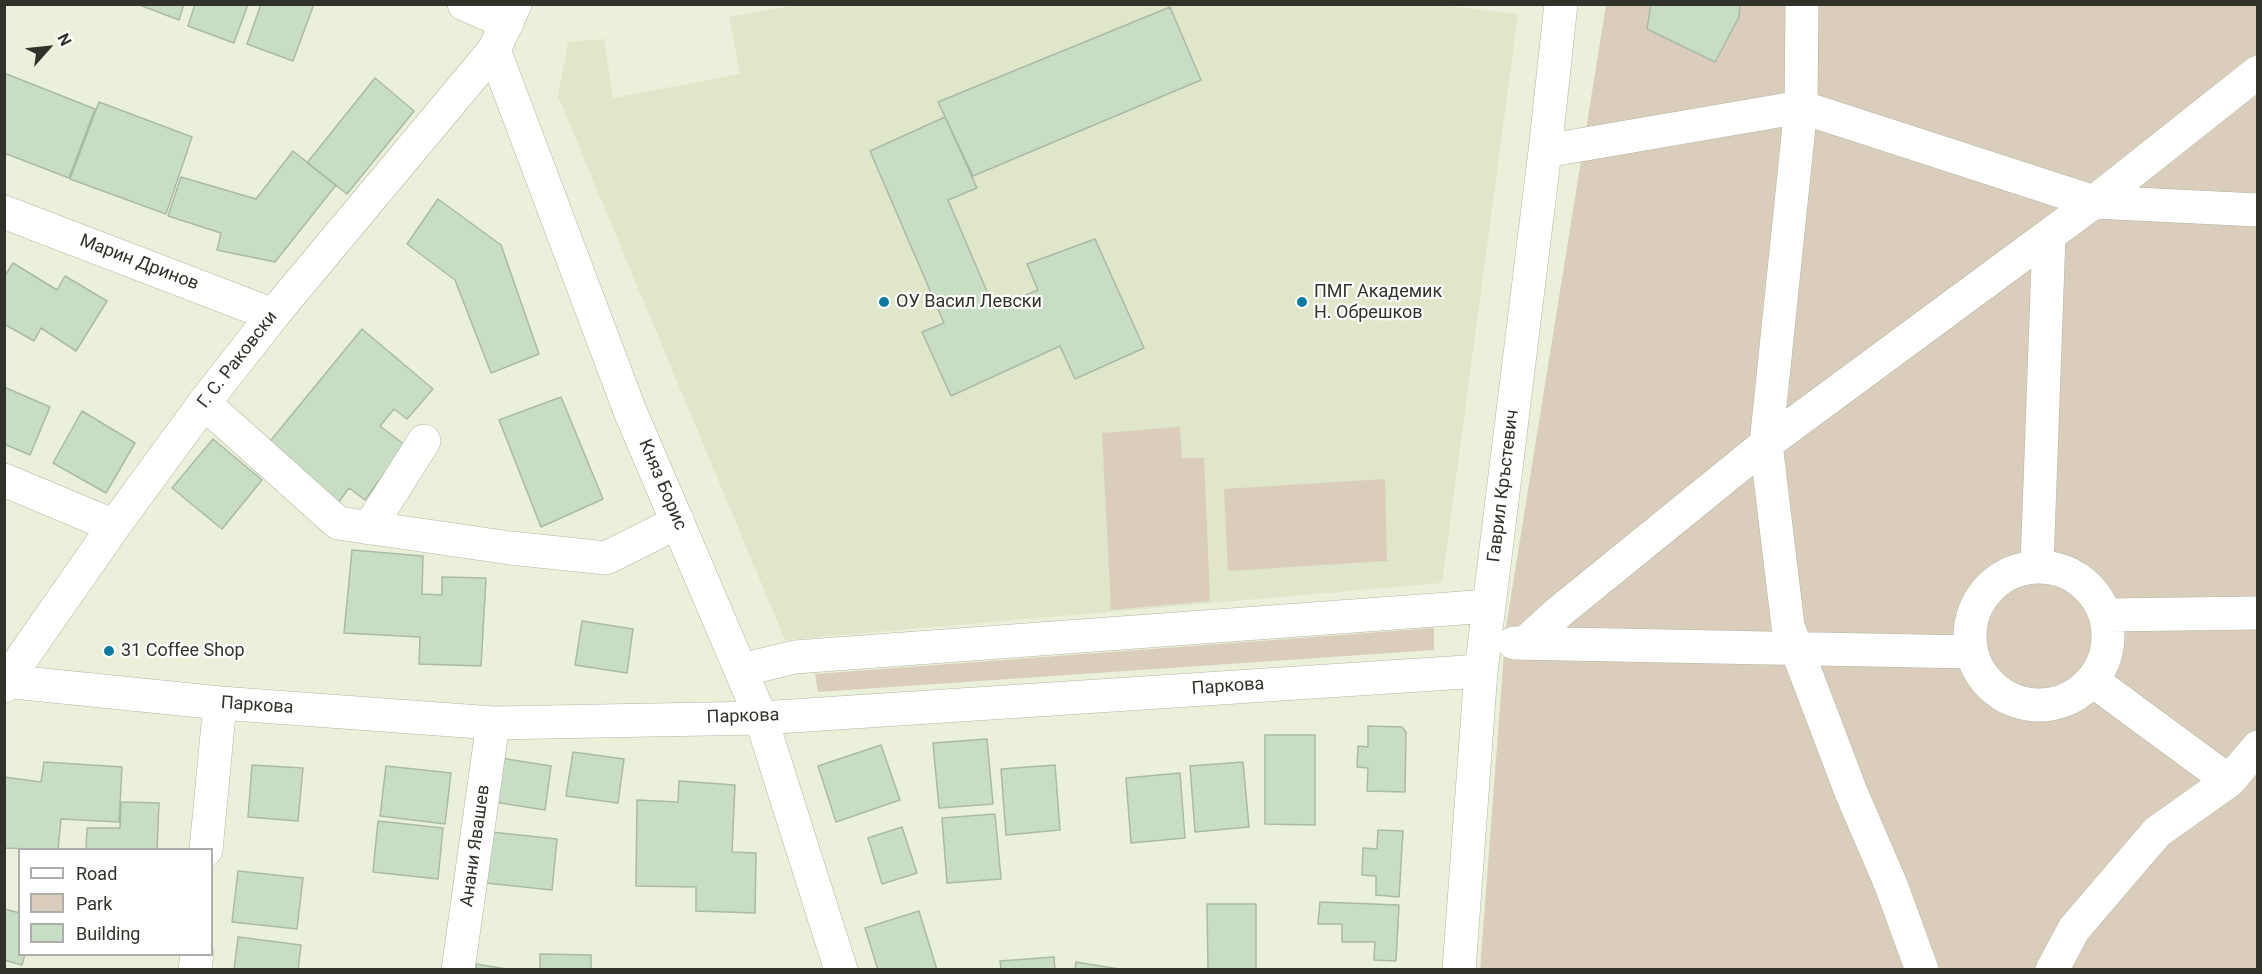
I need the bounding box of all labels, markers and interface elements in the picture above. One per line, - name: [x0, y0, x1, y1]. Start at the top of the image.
- north arrow: [18, 18, 78, 78]
- text: N: [53, 30, 76, 49]
- street label: Марин Дринов: [76, 230, 202, 296]
- place label: ПМГ Академик Н. Обрешков: [1314, 281, 1442, 324]
- place label: ОУ Васил Левски: [896, 291, 1042, 313]
- marker: ОУ Васил Левски: [877, 295, 891, 309]
- marker: ПМГ Академик Н. Обрешков: [1295, 295, 1309, 309]
- street label: Г. С. Раковски: [193, 307, 283, 413]
- street label: Гаврил Кръстевич: [1484, 408, 1524, 564]
- street label: Княз Борис: [633, 436, 691, 534]
- place label: 31 Coffee Shop: [121, 640, 245, 662]
- marker: 31 Coffee Shop: [102, 644, 116, 658]
- street label: Паркова: [1191, 674, 1265, 700]
- street label: Паркова: [220, 693, 294, 719]
- street label: Паркова: [706, 705, 780, 729]
- street label: Анани Явашев: [457, 784, 495, 908]
- legend: [18, 848, 213, 956]
- text: Road: [76, 863, 117, 884]
- text: Park: [76, 893, 112, 914]
- text: Building: [76, 923, 140, 944]

